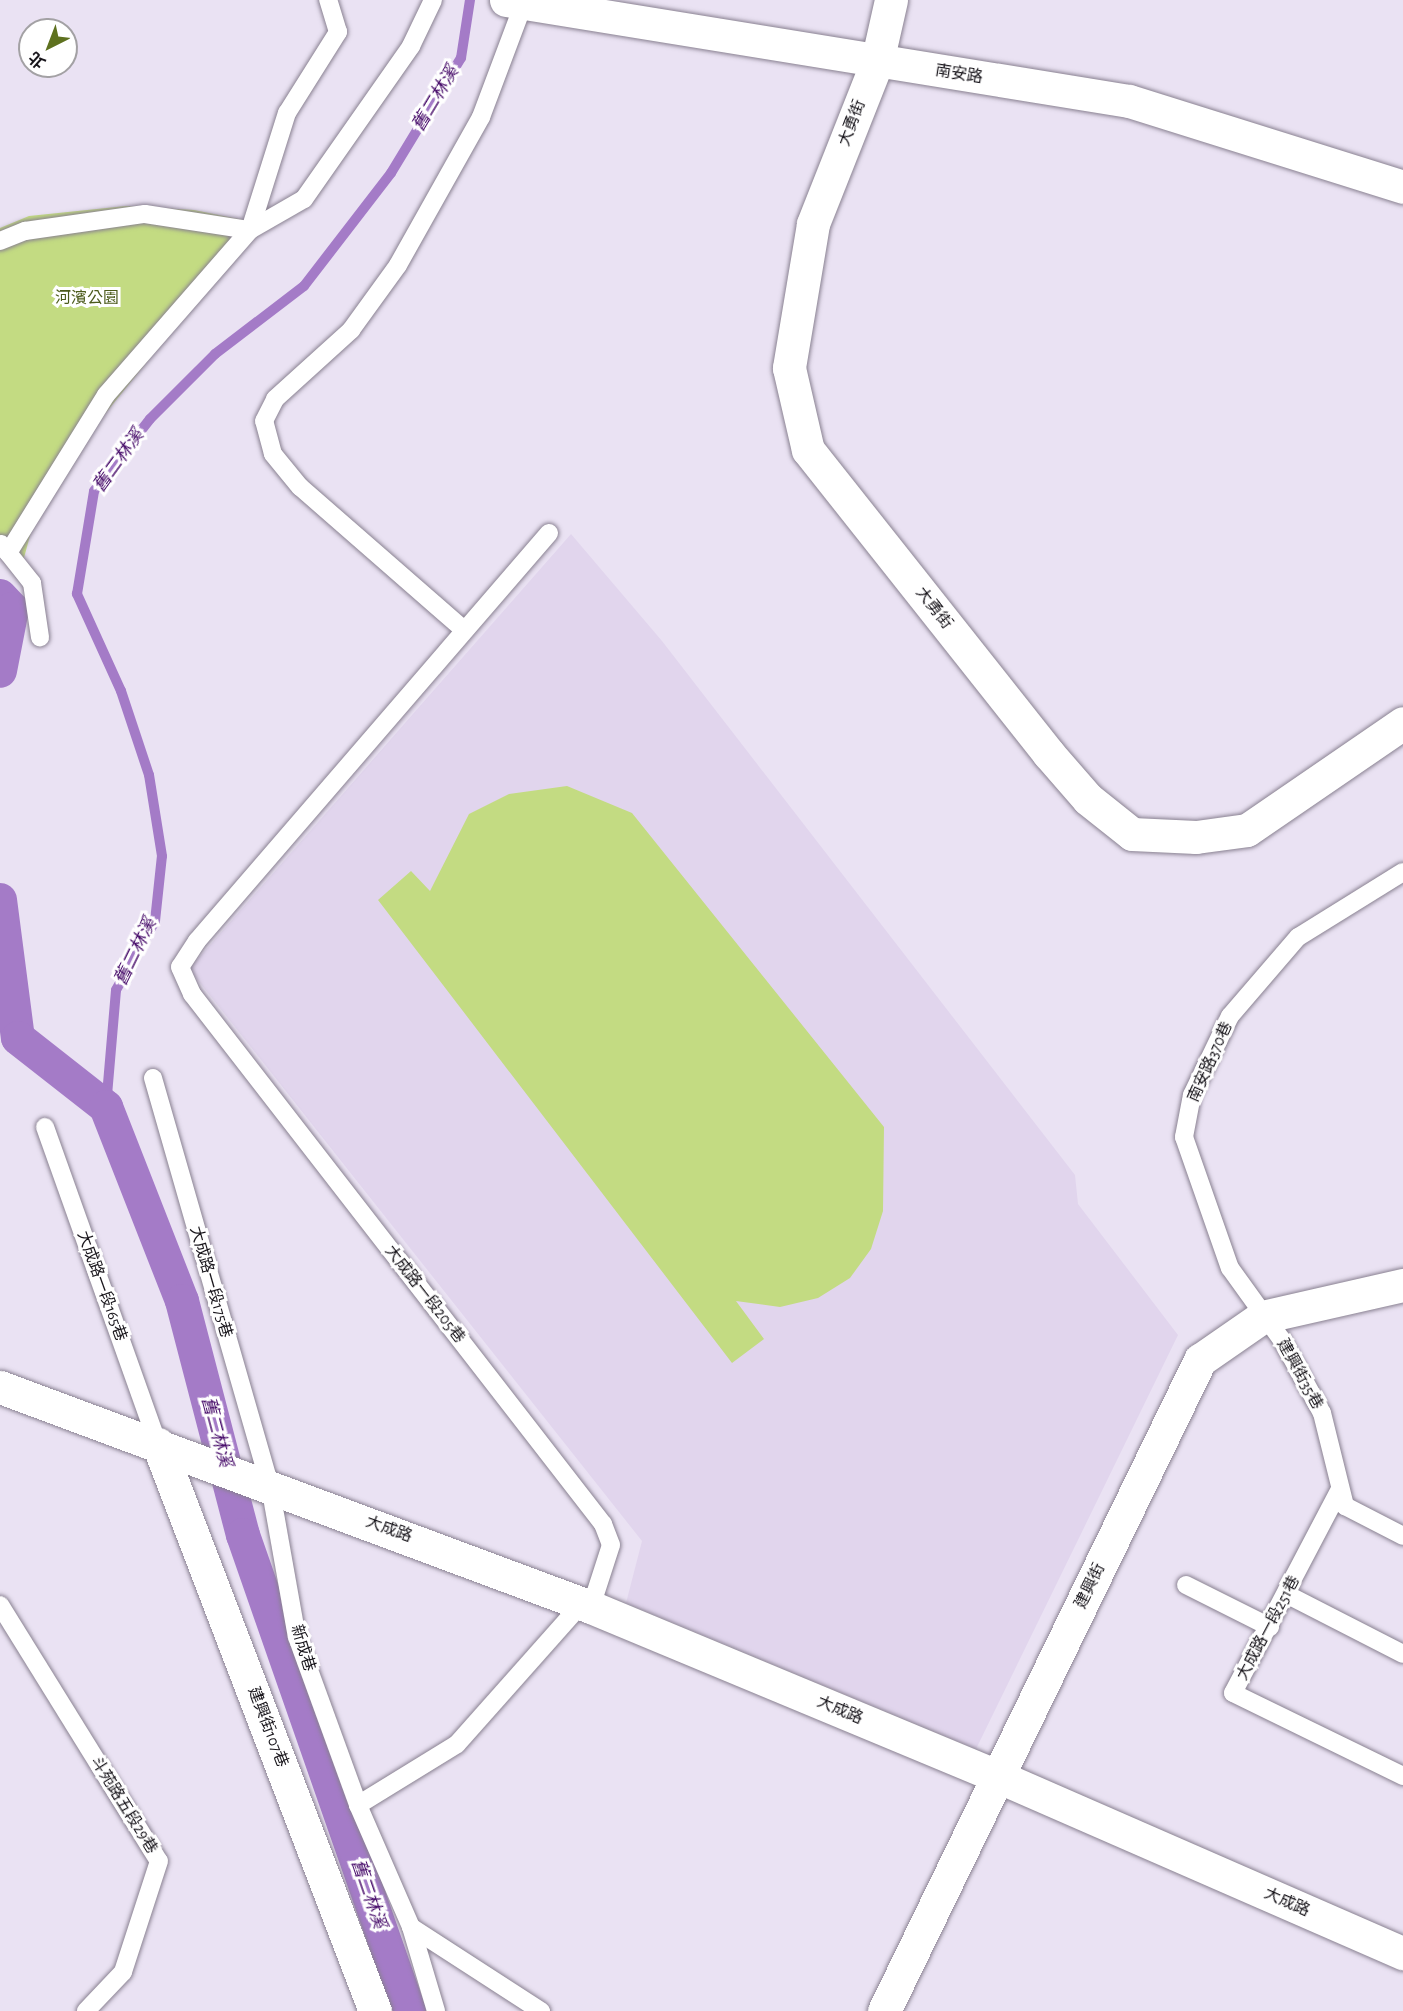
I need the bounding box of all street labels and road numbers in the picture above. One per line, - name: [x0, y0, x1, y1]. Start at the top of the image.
- street label: 南安路: [934, 61, 984, 87]
- street label: 大勇街: [834, 97, 870, 149]
- street label: 大勇街: [912, 583, 956, 633]
- street label: 南安路370巷: [1184, 1019, 1236, 1105]
- street label: 大成路一段175巷: [186, 1224, 236, 1340]
- street label: 大成路一段165巷: [73, 1228, 131, 1344]
- street label: 大成路一段205巷: [381, 1241, 469, 1347]
- street label: 建興街35巷: [1273, 1336, 1327, 1412]
- street label: 大成路: [363, 1512, 415, 1546]
- street label: 建興街: [1071, 1560, 1109, 1612]
- street label: 大成路一段251巷: [1232, 1573, 1304, 1683]
- street label: 新成巷: [287, 1622, 319, 1674]
- street label: 建興街107巷: [244, 1684, 292, 1770]
- street label: 大成路: [814, 1692, 866, 1728]
- street label: 斗苑路五段29巷: [87, 1753, 161, 1857]
- street label: 大成路: [1261, 1883, 1313, 1921]

